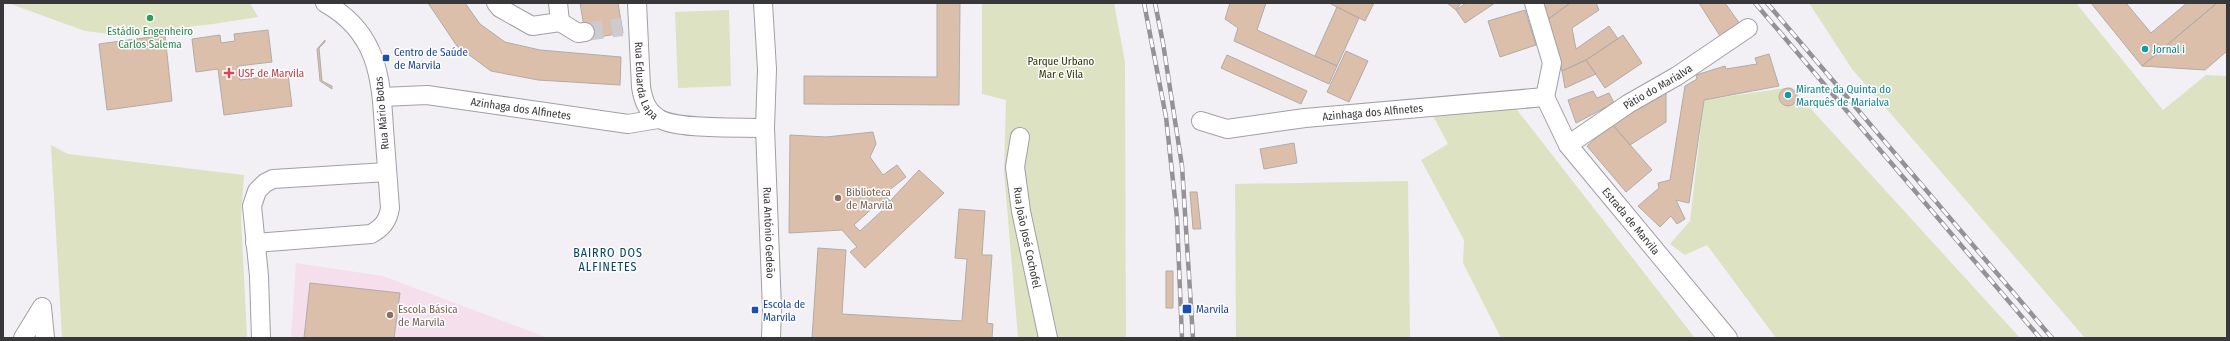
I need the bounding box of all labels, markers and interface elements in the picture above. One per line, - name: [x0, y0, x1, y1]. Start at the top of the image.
- marker: Estádio Engenheiro Carlos Salema: [145, 13, 155, 23]
- place label: Estádio Engenheiro Carlos Salema: [107, 25, 193, 51]
- street label: Rua Eduarda Lapa: [632, 41, 661, 122]
- place label: Jornal i: [2153, 43, 2185, 56]
- marker: Jornal i: [2140, 44, 2150, 54]
- place label: Centro de Saúde de Marvila: [394, 46, 468, 72]
- marker: Centro de Saúde de Marvila: [381, 53, 391, 63]
- park label: Parque Urbano Mar e Vila: [1028, 55, 1095, 81]
- street label: Pátio do Marialva: [1621, 61, 1695, 112]
- marker: USF de Marvila: [223, 67, 235, 79]
- place label: USF de Marvila: [238, 67, 304, 80]
- street label: Rua Mário Botas: [372, 76, 392, 150]
- place label: Mirante da Quinta do Marquês de Marialva: [1796, 83, 1891, 109]
- marker: Mirante da Quinta do Marquês de Marialva: [1783, 90, 1793, 100]
- street label: Azinhaga dos Alfinetes: [470, 95, 572, 122]
- street label: Azinhaga dos Alfinetes: [1322, 101, 1424, 123]
- street label: Estrada de Marvila: [1600, 185, 1663, 257]
- place label: Biblioteca de Marvila: [846, 186, 893, 212]
- street label: Rua João José Cochofel: [1011, 186, 1044, 289]
- street label: Rua António Gedeão: [761, 187, 777, 279]
- marker: Biblioteca de Marvila: [833, 193, 843, 203]
- district label: BAIRRO DOS ALFINETES: [573, 246, 643, 274]
- place label: Escola de Marvila: [763, 298, 805, 324]
- place label: Escola Básica de Marvila: [398, 303, 458, 329]
- marker: Marvila: [1181, 303, 1193, 315]
- place label: Marvila: [1196, 303, 1229, 316]
- marker: Escola de Marvila: [750, 305, 760, 315]
- marker: Escola Básica de Marvila: [385, 310, 395, 320]

